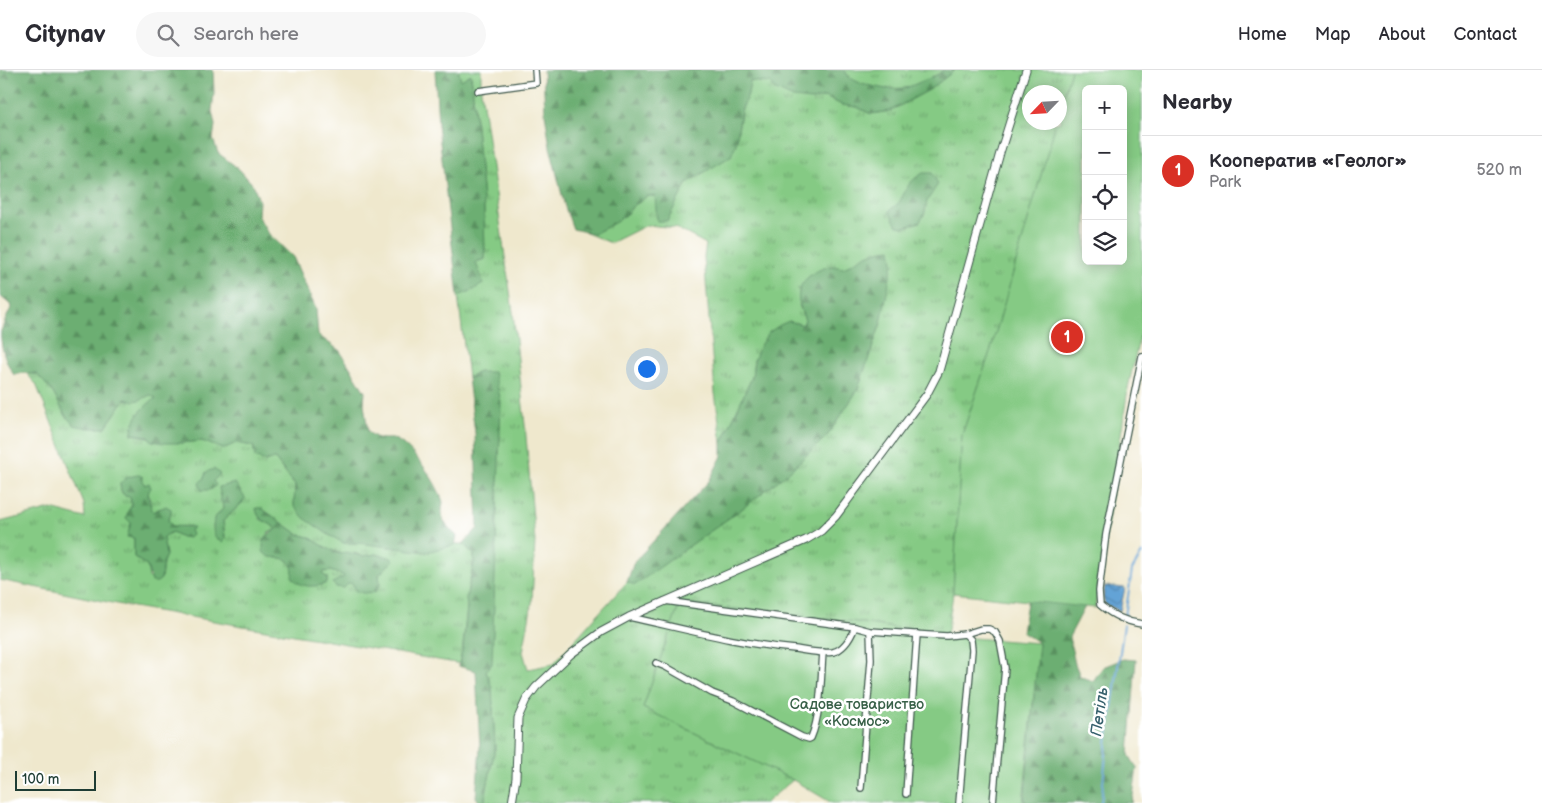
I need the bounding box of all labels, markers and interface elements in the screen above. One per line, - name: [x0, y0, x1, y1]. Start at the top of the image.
- search box: [136, 12, 486, 57]
- text: Citynav: [25, 20, 106, 49]
- icon: search: [154, 21, 182, 49]
- text: Search here: [194, 23, 299, 46]
- text: Home: [1238, 24, 1287, 45]
- text: Map: [1315, 24, 1351, 45]
- text: About: [1379, 24, 1426, 45]
- text: Contact: [1454, 24, 1517, 45]
- north arrow: [1022, 85, 1067, 130]
- map controls: [1082, 85, 1127, 265]
- button: +: [1082, 85, 1127, 130]
- text: Nearby: [1162, 90, 1232, 115]
- button: −: [1082, 130, 1127, 175]
- text: Кооператив «Геолог»: [1209, 150, 1407, 173]
- text: 1: [1175, 161, 1181, 180]
- text: 520 m: [1476, 161, 1522, 180]
- text: Park: [1209, 173, 1241, 192]
- button: locate: [1082, 175, 1127, 220]
- button: layers: [1082, 220, 1127, 265]
- pin: 1: [1051, 318, 1083, 356]
- your location: [634, 356, 660, 382]
- water label: Петіль: [1087, 686, 1113, 738]
- park label: Садове товариство «Космос»: [790, 695, 924, 731]
- scale bar: [15, 768, 96, 791]
- text: 100 m: [22, 771, 59, 788]

